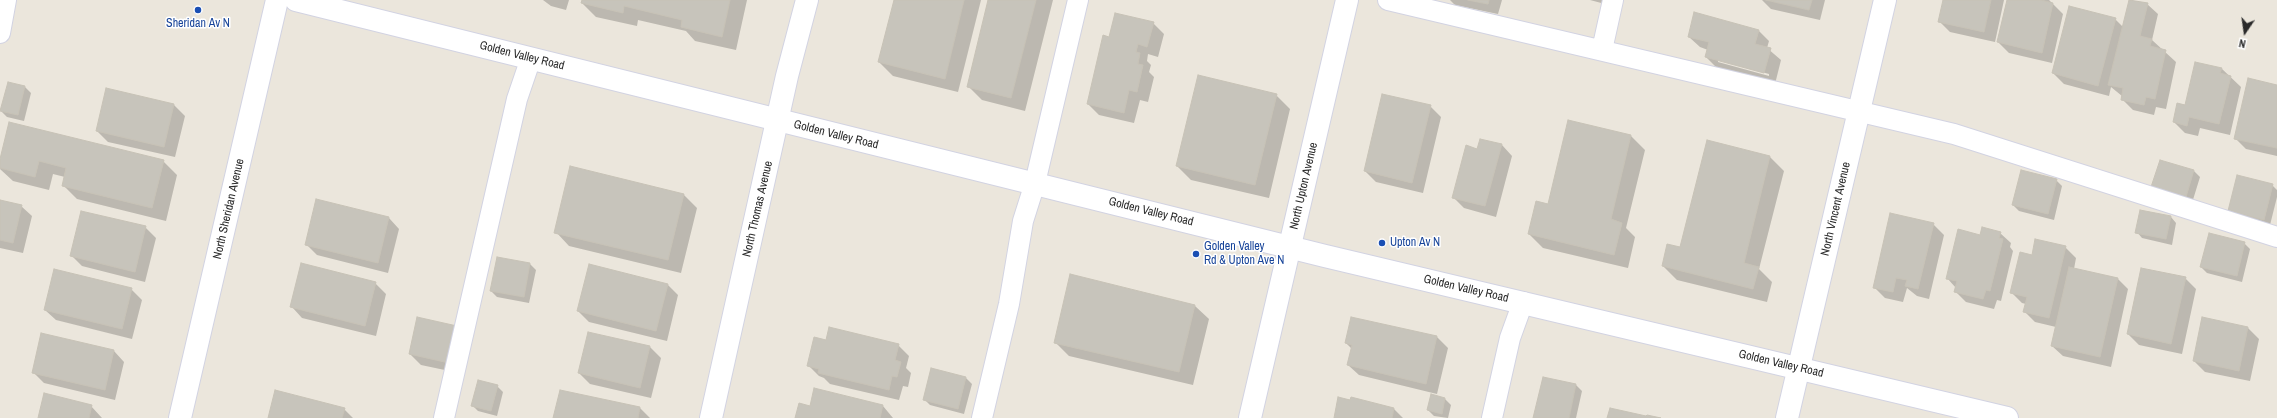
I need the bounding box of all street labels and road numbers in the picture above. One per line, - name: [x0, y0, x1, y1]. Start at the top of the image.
- street label: Golden Valley Road: [478, 39, 566, 73]
- street label: Golden Valley Road: [792, 118, 880, 152]
- street label: North Upton Avenue: [1287, 141, 1321, 231]
- street label: North Sheridan Avenue: [210, 157, 248, 261]
- street label: North Thomas Avenue: [740, 159, 776, 259]
- street label: North Vincent Avenue: [1818, 161, 1854, 257]
- street label: Golden Valley Road: [1107, 195, 1195, 229]
- street label: Golden Valley Road: [1422, 272, 1510, 306]
- street label: Golden Valley Road: [1737, 347, 1825, 381]

